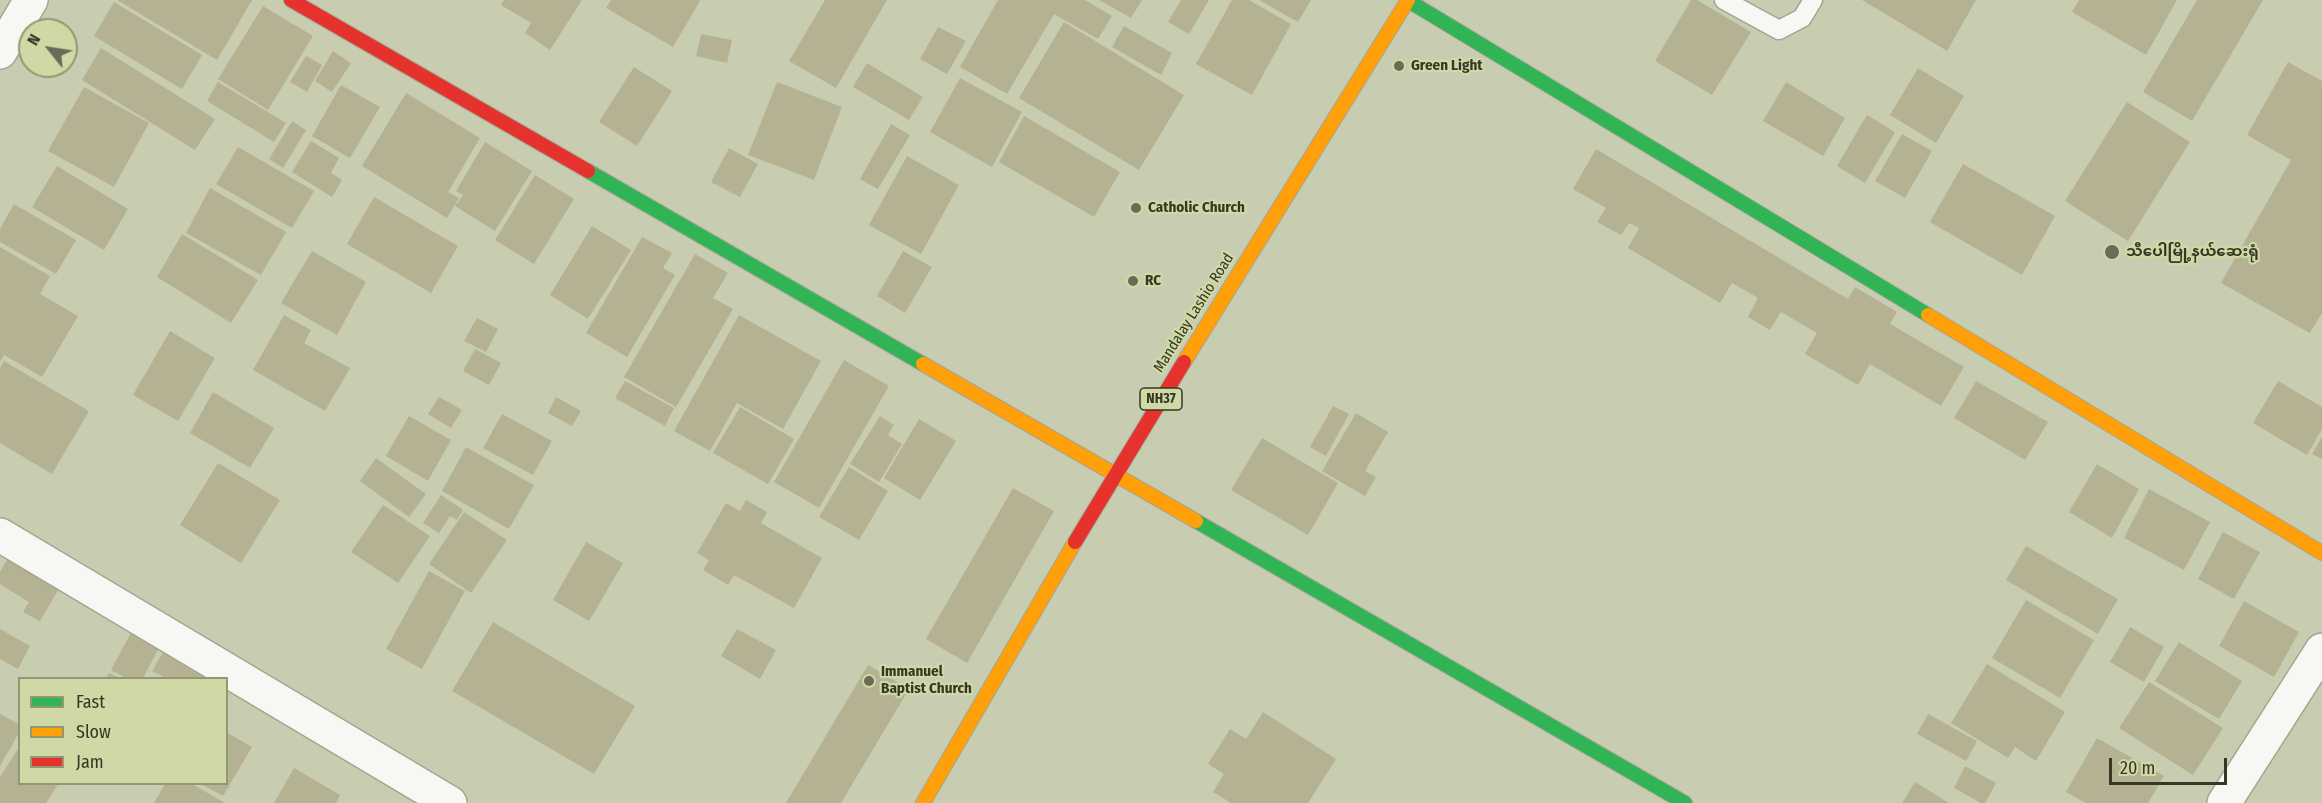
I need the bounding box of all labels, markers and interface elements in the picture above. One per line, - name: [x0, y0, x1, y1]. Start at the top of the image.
- north arrow: [18, 18, 78, 78]
- text: N: [23, 31, 44, 49]
- place label: Green Light: [1411, 57, 1483, 75]
- marker: Green Light: [1392, 59, 1406, 73]
- place label: Catholic Church: [1148, 199, 1245, 217]
- marker: Catholic Church: [1129, 201, 1143, 215]
- marker: သီပေါမြို့နယ်ဆေးရုံ: [2103, 243, 2121, 261]
- place label: သီပေါမြို့နယ်ဆေးရုံ: [2126, 243, 2259, 261]
- street label: Mandalay Lashio Road: [1150, 250, 1238, 376]
- place label: RC: [1145, 272, 1161, 290]
- marker: RC: [1126, 274, 1140, 288]
- road number: NH37: [1140, 388, 1182, 410]
- place label: Immanuel Baptist Church: [881, 663, 972, 698]
- marker: Immanuel Baptist Church: [862, 674, 876, 688]
- legend: [18, 677, 228, 785]
- text: Fast: [76, 691, 105, 713]
- text: Slow: [76, 721, 111, 743]
- scale bar: [2112, 746, 2230, 784]
- text: Jam: [76, 751, 104, 773]
- text: 20 m: [2120, 757, 2155, 779]

